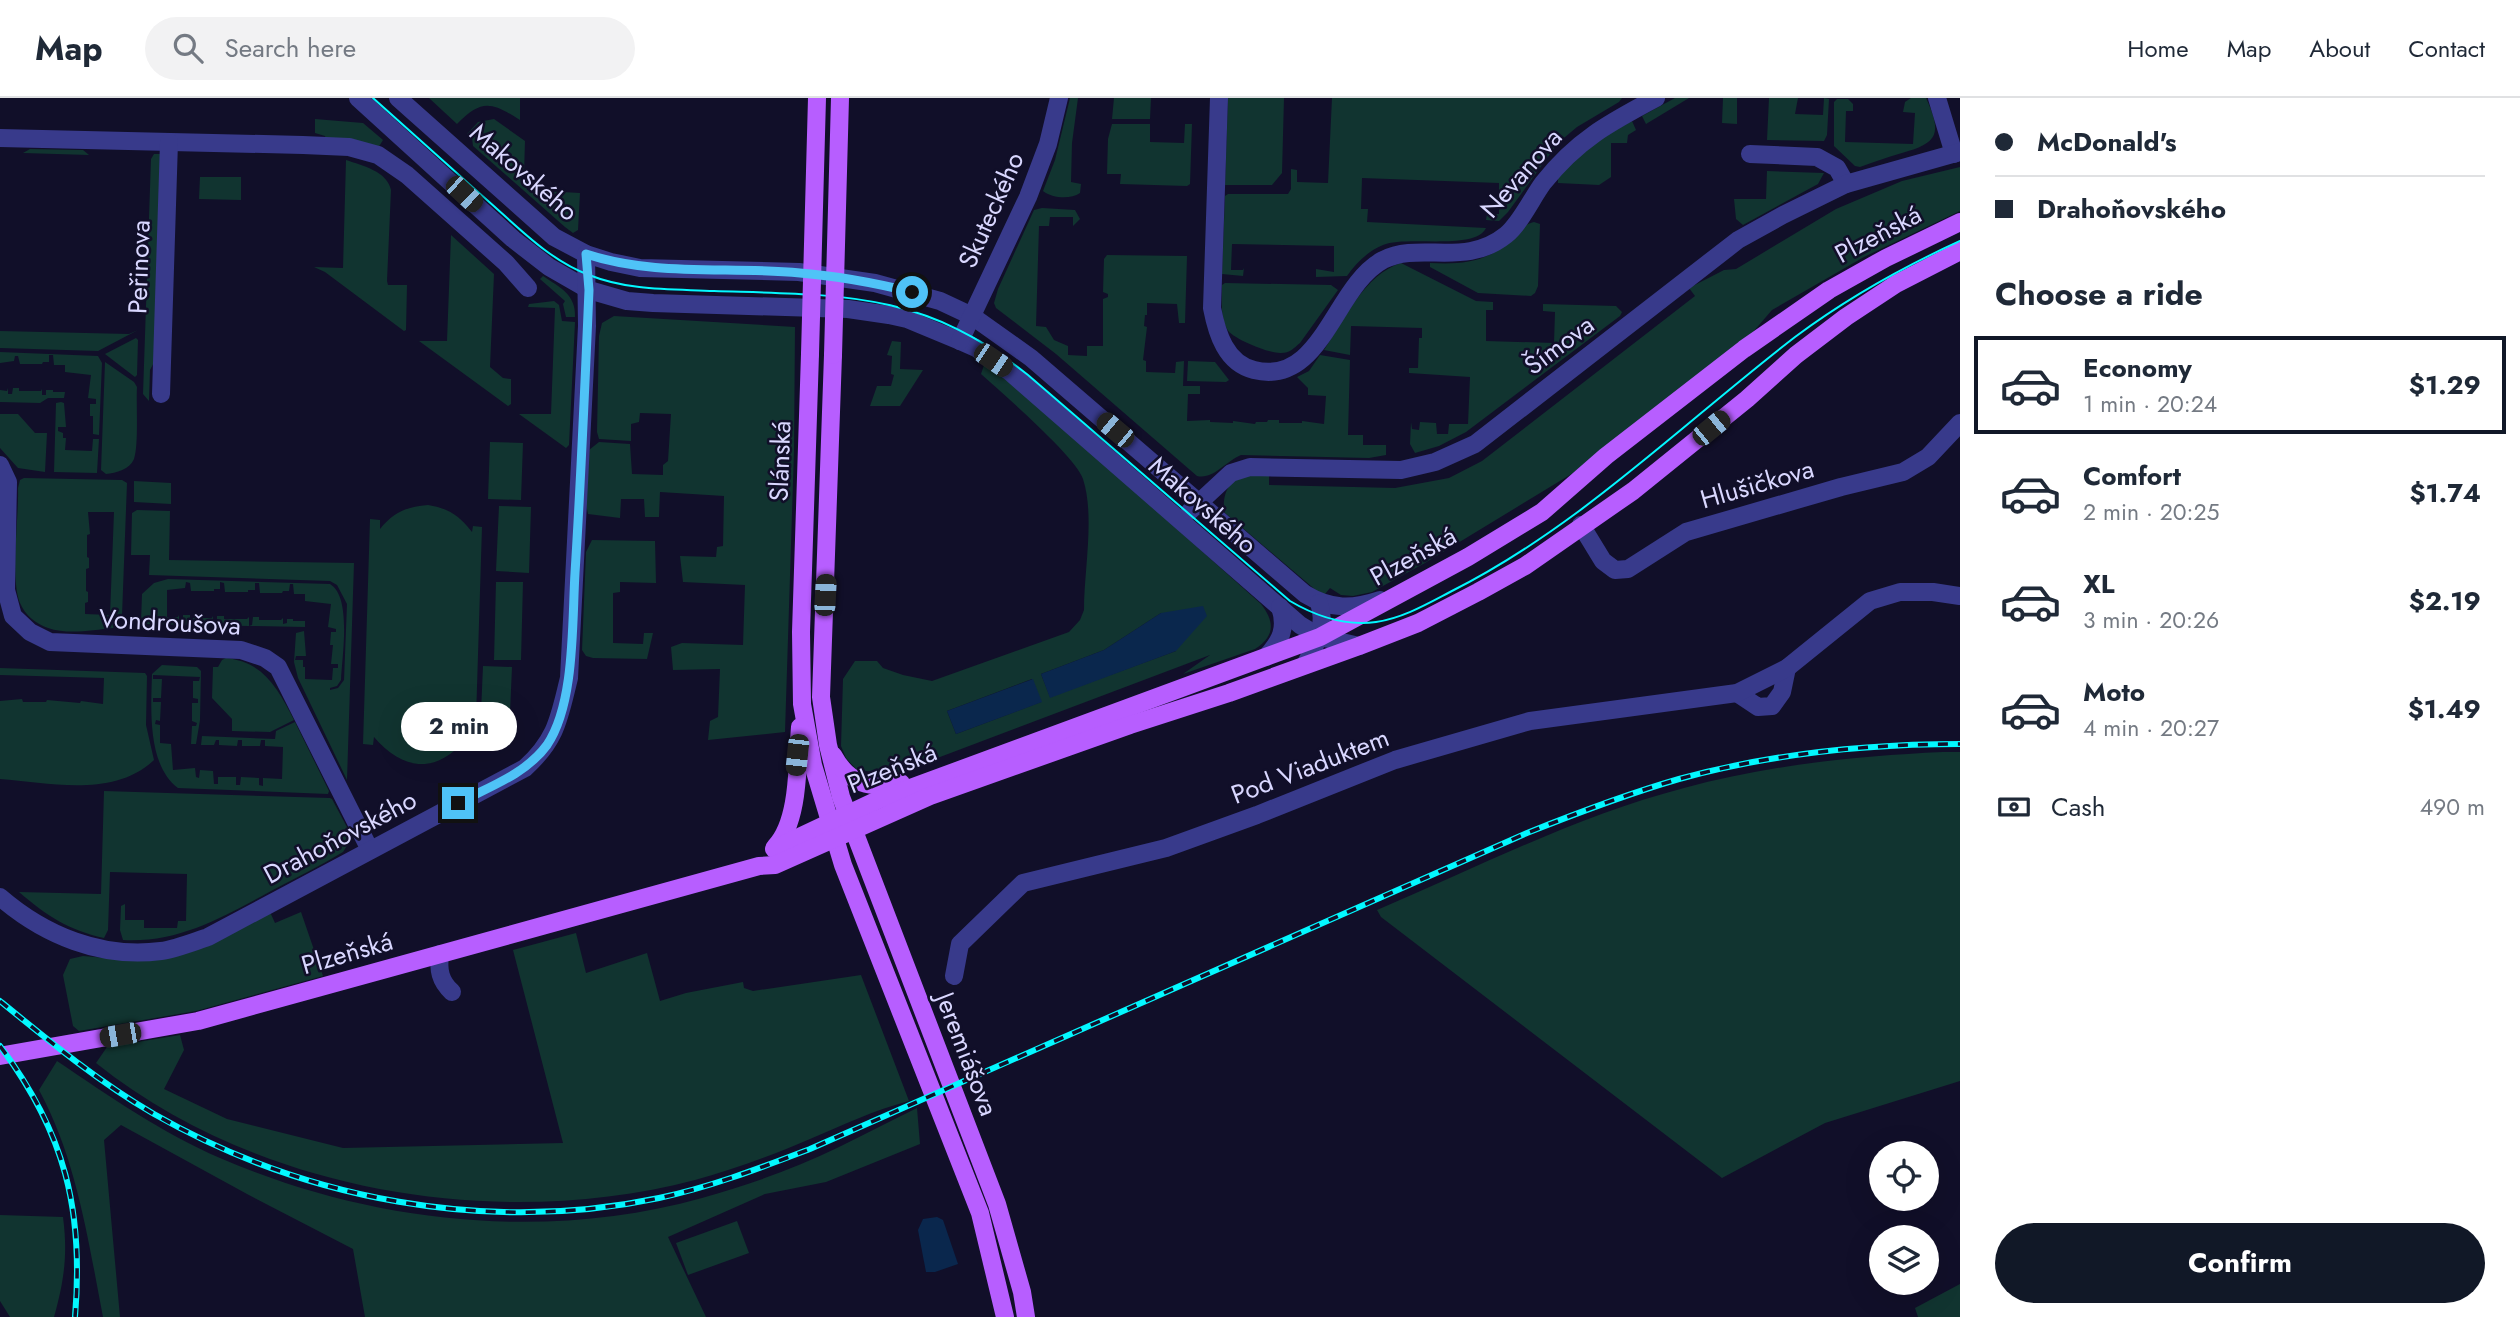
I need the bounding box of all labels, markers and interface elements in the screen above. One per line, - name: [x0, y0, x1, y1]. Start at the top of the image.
- search box: [145, 17, 635, 80]
- text: Map: [35, 25, 103, 72]
- icon: search: [169, 29, 207, 67]
- text: Search here: [225, 29, 356, 67]
- text: Home: [2127, 31, 2189, 66]
- text: Map: [2227, 31, 2271, 66]
- text: About: [2309, 31, 2370, 66]
- text: Contact: [2408, 31, 2485, 66]
- street label: Makovského: [461, 114, 587, 230]
- street label: Nevanova: [1471, 120, 1571, 226]
- text: McDonald's: [2037, 123, 2177, 161]
- street label: Skuteckého: [949, 146, 1033, 274]
- car: [442, 172, 487, 216]
- text: Drahoňovského: [2037, 190, 2226, 228]
- street label: Plzeňská: [1828, 195, 1928, 273]
- street label: Peřinova: [118, 219, 160, 315]
- text: Choose a ride: [1995, 271, 2203, 317]
- route start: [896, 276, 928, 308]
- street label: Šímova: [1516, 306, 1602, 384]
- car: [970, 340, 1017, 380]
- text: Economy: [2083, 349, 2192, 387]
- icon: car: [1999, 354, 2062, 417]
- text: $1.29: [2409, 366, 2481, 404]
- text: 1 min · 20:24: [2083, 387, 2217, 421]
- car: [1689, 407, 1734, 449]
- car: [1093, 408, 1138, 452]
- street label: Slánská: [760, 420, 800, 502]
- street label: Makovského: [1140, 447, 1266, 563]
- street label: Hlušičkova: [1696, 450, 1818, 518]
- text: Comfort: [2083, 457, 2181, 495]
- icon: car: [1999, 462, 2062, 525]
- text: $1.74: [2409, 474, 2481, 512]
- text: 2 min · 20:25: [2083, 495, 2220, 529]
- street label: Plzeňská: [1363, 517, 1463, 595]
- text: XL: [2083, 565, 2115, 603]
- icon: car: [1999, 570, 2062, 633]
- car: [814, 573, 837, 617]
- text: $2.19: [2409, 582, 2481, 620]
- street label: Vondroušova: [98, 599, 242, 645]
- text: 3 min · 20:26: [2083, 603, 2219, 637]
- text: Moto: [2083, 673, 2145, 711]
- icon: car: [1999, 678, 2062, 741]
- text: $1.49: [2408, 690, 2481, 728]
- callout: 2 min: [400, 702, 516, 750]
- text: 2 min: [429, 709, 489, 743]
- text: 4 min · 20:27: [2083, 711, 2219, 745]
- street label: Pod Viaduktem: [1225, 718, 1395, 814]
- car: [785, 733, 810, 777]
- street label: Plzeňská: [842, 733, 942, 803]
- street label: Drahoňovského: [257, 781, 423, 893]
- route end: [442, 787, 474, 819]
- icon: cash: [1995, 788, 2033, 826]
- text: Cash: [2051, 788, 2105, 826]
- text: 490 m: [2420, 790, 2485, 824]
- street label: Plzeňská: [297, 922, 397, 984]
- street label: Jeremiášova: [925, 984, 1008, 1121]
- car: [98, 1021, 143, 1049]
- map controls: [1869, 1141, 1939, 1295]
- button: locate: [1869, 1141, 1939, 1211]
- button: Confirm: [1995, 1223, 2485, 1303]
- button: layers: [1869, 1225, 1939, 1295]

